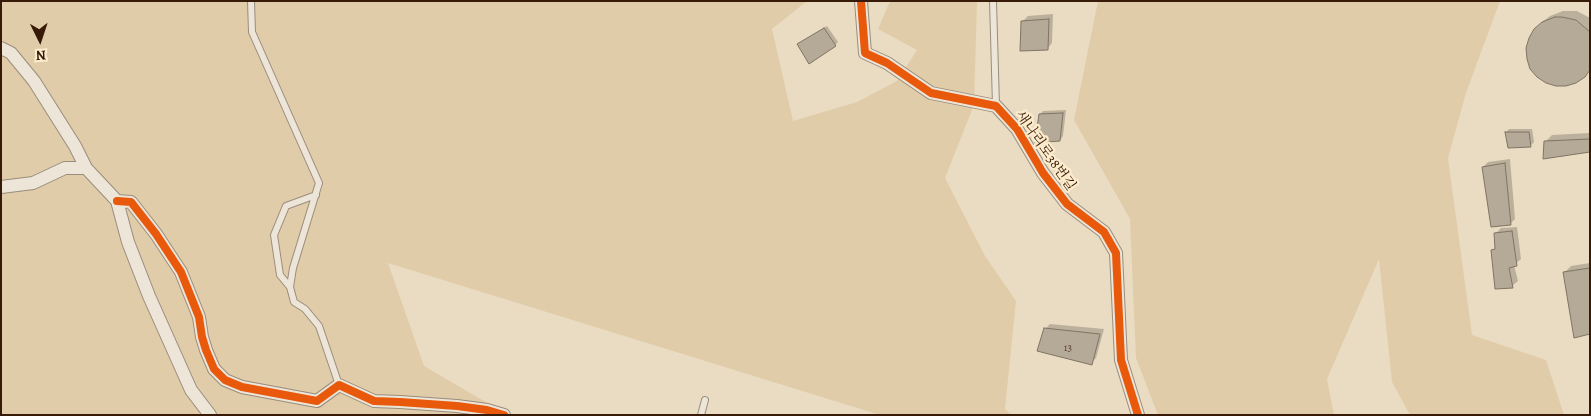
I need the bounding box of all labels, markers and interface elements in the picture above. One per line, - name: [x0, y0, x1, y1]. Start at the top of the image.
- north arrow: [15, 15, 65, 65]
- text: N: [35, 46, 47, 65]
- street label: 새나리로38번길: [1011, 108, 1079, 194]
- house number: 13: [1064, 341, 1072, 355]

